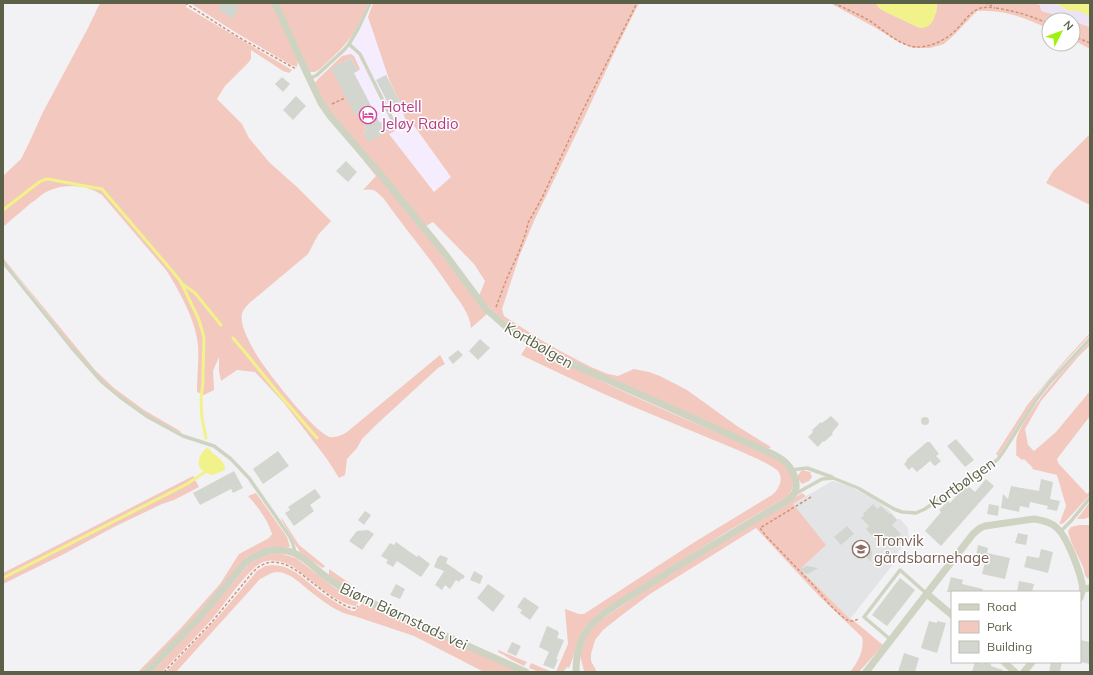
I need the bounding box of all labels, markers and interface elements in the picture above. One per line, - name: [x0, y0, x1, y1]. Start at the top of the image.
- north arrow: [1041, 12, 1081, 52]
- text: N: [1060, 18, 1076, 33]
- place label: Hotell Jeløy Radio: [381, 97, 459, 133]
- hotel icon: Hotell Jeløy Radio: [358, 105, 378, 125]
- street label: Kortbølgen: [501, 318, 577, 372]
- street label: Kortbølgen: [925, 453, 999, 513]
- place label: Tronvik gårdsbarnehage: [874, 531, 989, 567]
- school or university icon: Tronvik gårdsbarnehage: [851, 539, 871, 559]
- street label: Biørn Biørnstads vei: [337, 578, 471, 654]
- legend: [951, 591, 1081, 663]
- text: Road: [987, 599, 1016, 614]
- text: Park: [987, 619, 1013, 634]
- text: Building: [987, 639, 1032, 654]

